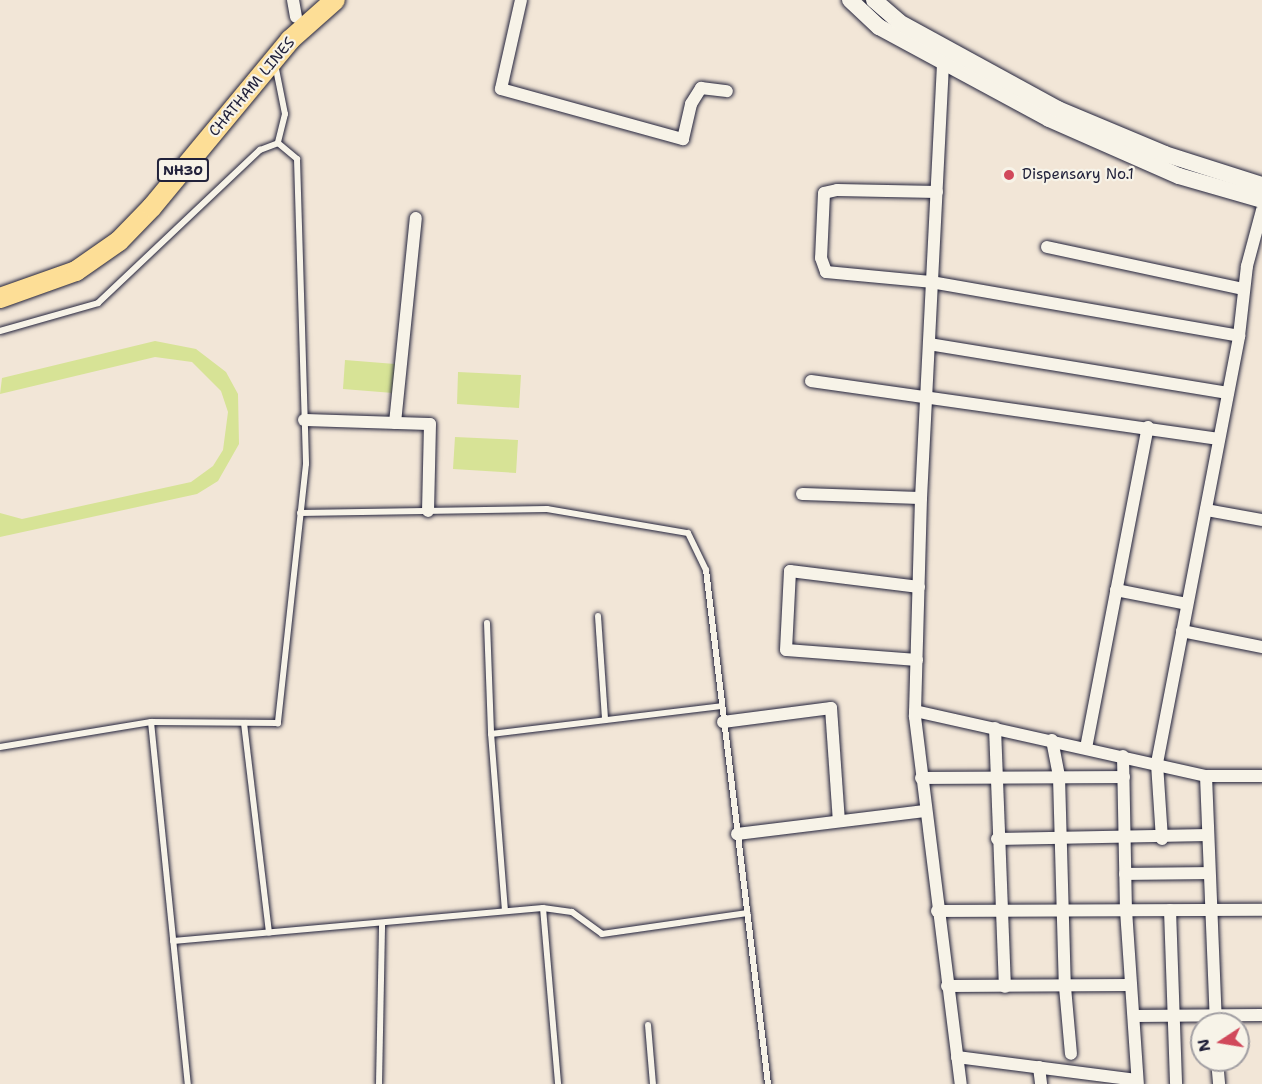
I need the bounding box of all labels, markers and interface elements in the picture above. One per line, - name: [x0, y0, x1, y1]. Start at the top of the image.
- street label: CHATHAM LINES: [205, 34, 299, 140]
- road number: NH30: [156, 159, 210, 181]
- marker: Dispensary No.1: [1000, 166, 1018, 184]
- place label: Dispensary No.1: [1022, 166, 1134, 184]
- north arrow: [1190, 1012, 1250, 1072]
- text: N: [1192, 1037, 1215, 1054]

